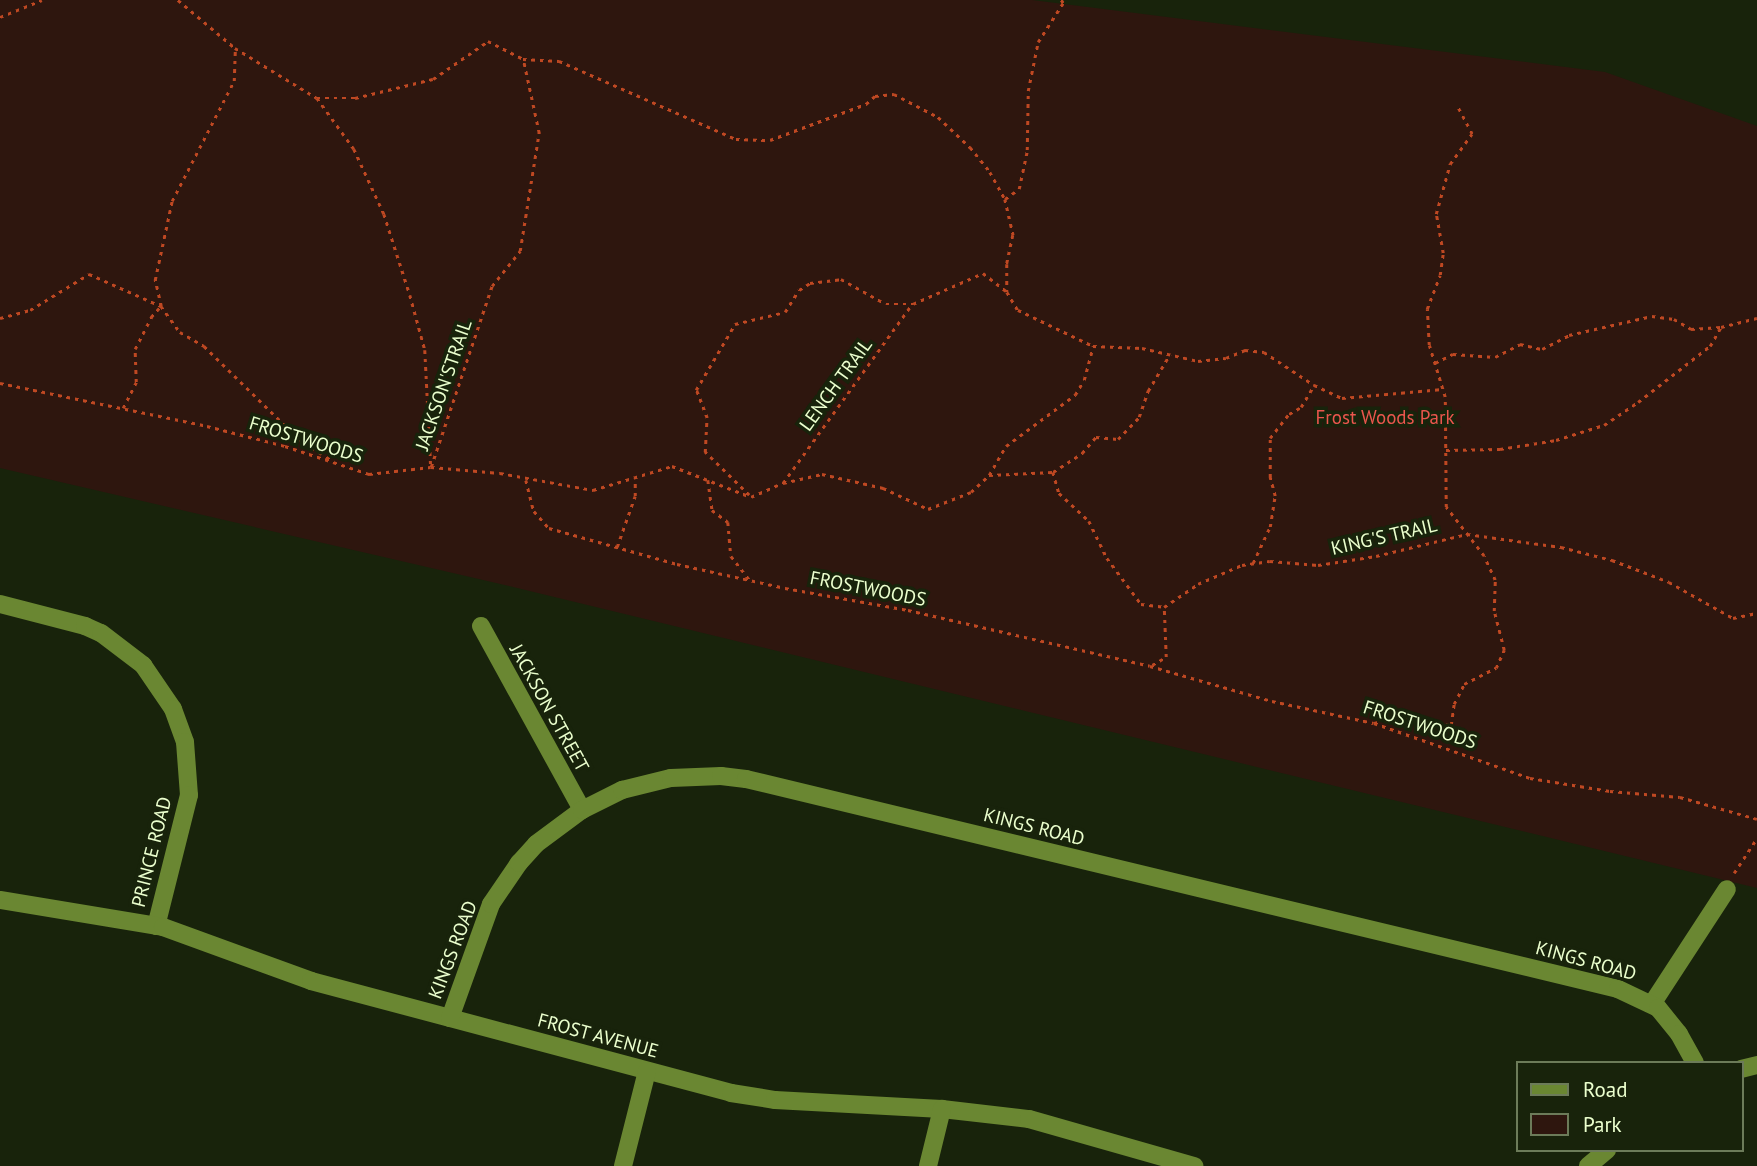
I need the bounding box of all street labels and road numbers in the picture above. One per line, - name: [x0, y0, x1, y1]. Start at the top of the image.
- street label: JACKSON'STRAIL: [411, 317, 477, 453]
- street label: LENCH TRAIL: [795, 334, 877, 436]
- street label: FROSTWOODS: [246, 412, 366, 468]
- street label: KING'S TRAIL: [1328, 514, 1440, 560]
- street label: FROSTWOODS: [808, 567, 928, 611]
- street label: JACKSON STREET: [505, 640, 593, 776]
- street label: FROSTWOODS: [1360, 696, 1480, 754]
- street label: PRINCE ROAD: [127, 794, 177, 910]
- street label: KINGS ROAD: [981, 803, 1087, 851]
- street label: KINGS ROAD: [424, 898, 482, 1002]
- street label: KINGS ROAD: [1533, 937, 1639, 985]
- street label: FROST AVENUE: [534, 1009, 662, 1063]

